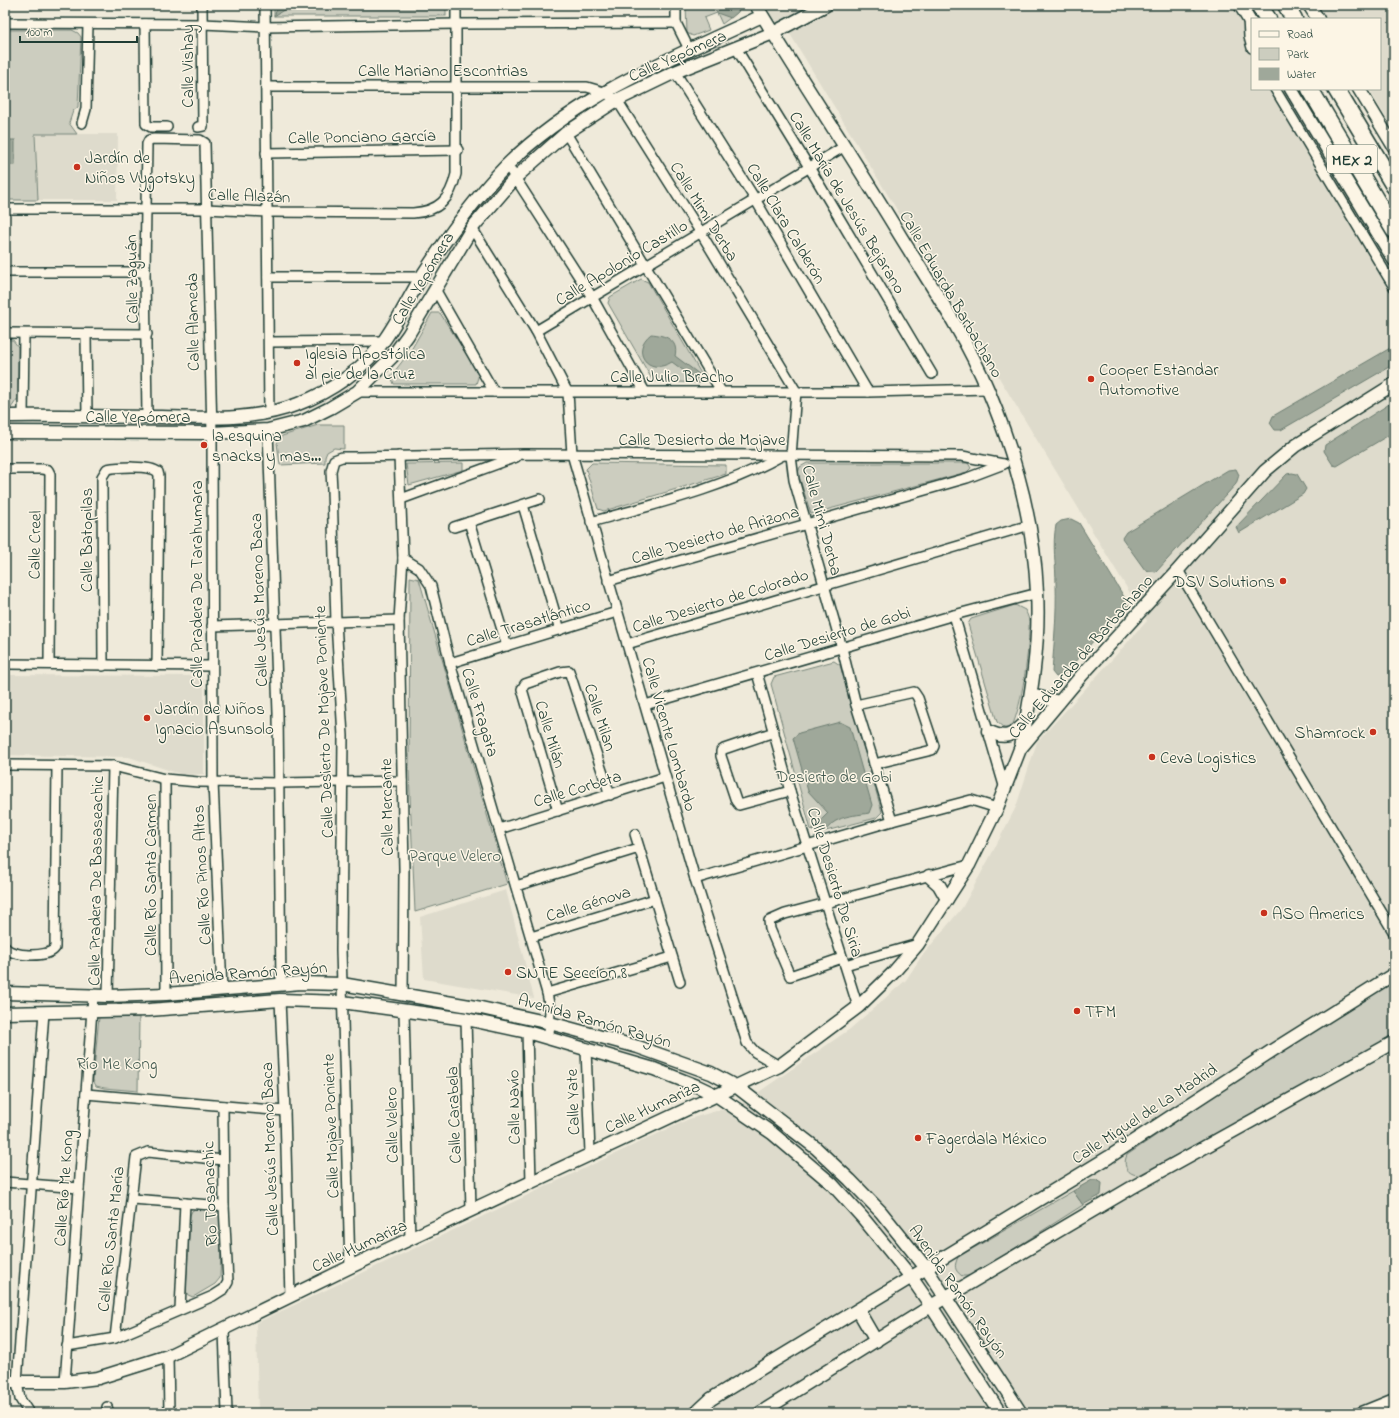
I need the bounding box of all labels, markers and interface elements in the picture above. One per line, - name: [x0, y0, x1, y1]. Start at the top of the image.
- scale bar: [20, 18, 137, 44]
- legend: [1251, 18, 1381, 90]
- text: 100 m: [26, 24, 53, 42]
- street label: Calle Vishay: [176, 24, 202, 108]
- street label: Calle Yepómera: [625, 24, 731, 89]
- text: Road: [1287, 26, 1313, 44]
- text: Park: [1287, 46, 1309, 64]
- street label: Calle Mariano Escontrias: [358, 59, 528, 84]
- text: Water: [1287, 66, 1316, 84]
- street label: Calle María de Jesús Bejarano: [782, 107, 911, 299]
- street label: Calle Ponciano García: [288, 124, 436, 151]
- road number: MEX 2: [1327, 145, 1377, 173]
- place label: Jardín de Niños Vygotsky: [85, 146, 195, 193]
- street label: Calle Mimi Derba: [663, 157, 744, 267]
- street label: Calle Clara Calderón: [740, 159, 832, 289]
- marker: Jardín de Niños Vygotsky: [72, 162, 82, 172]
- street label: Calle Alazán: [207, 183, 291, 210]
- street label: Calle Eduarda Barbachano: [893, 207, 1009, 383]
- street label: Calle Apolonio Castillo: [551, 214, 693, 313]
- street label: Calle Yepómera: [386, 227, 461, 330]
- street label: Calle Zaguán: [119, 234, 148, 324]
- street label: Calle Alameda: [180, 273, 207, 371]
- place label: Iglesia Apostólica al pie de la Cruz: [305, 342, 425, 387]
- marker: Iglesia Apostólica al pie de la Cruz: [292, 358, 302, 368]
- place label: Cooper Estandar Automotive: [1099, 358, 1219, 403]
- street label: Calle Julio Bracho: [610, 365, 734, 390]
- marker: Cooper Estandar Automotive: [1086, 374, 1096, 384]
- street label: Calle Yepómera: [86, 405, 190, 430]
- place label: la esquina snacks y mas...: [212, 424, 322, 470]
- street label: Calle Desierto de Mojave: [618, 428, 786, 453]
- marker: la esquina snacks y mas...: [199, 440, 209, 450]
- street label: Calle Mimi Derba: [795, 462, 848, 578]
- street label: Calle Pradera De Tarahumara: [185, 480, 210, 688]
- street label: Calle Batopilas: [75, 488, 100, 592]
- street label: Calle Desierto de Arizona: [629, 500, 802, 571]
- street label: Calle Creel: [22, 510, 49, 580]
- street label: Calle Jesús Moreno Baca: [244, 513, 275, 687]
- street label: Calle Desierto de Colorado: [629, 563, 812, 640]
- street label: Calle Eduarda de Barbachano: [1003, 569, 1160, 745]
- place label: DSV Solutions: [1172, 570, 1275, 595]
- marker: DSV Solutions: [1278, 576, 1288, 586]
- street label: Calle Trasatlántico: [463, 593, 594, 654]
- street label: Calle Desierto de Gobi: [761, 600, 914, 669]
- street label: Calle Desierto De Mojave Poniente: [308, 605, 341, 839]
- street label: Calle Vicente Lombardo: [635, 654, 703, 815]
- street label: Calle Fragata: [452, 665, 505, 761]
- street label: Calle Milan: [577, 680, 622, 755]
- place label: Jardín de Niños Ignacio Asunsolo: [155, 697, 274, 744]
- street label: Calle Milán: [527, 698, 572, 771]
- marker: Jardín de Niños Ignacio Asunsolo: [142, 713, 152, 723]
- place label: Shamrock: [1295, 721, 1366, 746]
- marker: Shamrock: [1368, 727, 1378, 737]
- place label: Ceva Logistics: [1160, 746, 1256, 773]
- marker: Ceva Logistics: [1147, 752, 1157, 762]
- street label: Calle Mercante: [374, 758, 401, 856]
- street label: Calle Corbeta: [530, 764, 625, 815]
- park label: Desierto de Gobi: [775, 765, 892, 790]
- street label: Calle Pradera De Basaseachic: [82, 776, 111, 986]
- street label: Calle Río Santa Carmen: [139, 794, 164, 956]
- street label: Calle Río Pinos Altos: [186, 804, 219, 946]
- street label: Calle Desierto De Siria: [800, 804, 869, 960]
- park label: Parque Velero: [409, 844, 501, 869]
- street label: Calle Génova: [543, 880, 634, 929]
- place label: ASO Americs: [1272, 902, 1365, 927]
- marker: ASO Americs: [1259, 908, 1269, 918]
- street label: Avenida Ramón Rayón: [168, 955, 328, 992]
- place label: SNTE Seccíon 8: [516, 961, 627, 986]
- marker: SNTE Seccíon 8: [503, 967, 513, 977]
- street label: Avenida Ramón Rayón: [515, 988, 674, 1056]
- place label: TFM: [1085, 1000, 1116, 1025]
- marker: TFM: [1072, 1006, 1082, 1016]
- park label: Río Me Kong: [77, 1052, 157, 1079]
- street label: Calle Mojave Poniente: [316, 1053, 347, 1199]
- street label: Calle Miguel de La Madrid: [1067, 1057, 1224, 1173]
- street label: Calle Jesús Moreno Baca: [255, 1062, 286, 1236]
- street label: Calle Carabela: [440, 1066, 469, 1164]
- street label: Calle Yate: [560, 1068, 587, 1136]
- street label: Calle Navío: [501, 1069, 528, 1145]
- street label: Calle Humariza: [601, 1074, 704, 1140]
- street label: Calle Velero: [379, 1086, 406, 1163]
- place label: Fagerdala México: [925, 1127, 1047, 1154]
- street label: Calle Río Me Kong: [48, 1129, 83, 1247]
- marker: Fagerdala México: [913, 1133, 923, 1143]
- street label: Río Tosanachic: [196, 1141, 225, 1247]
- street label: Calle Río Santa María: [91, 1165, 132, 1313]
- street label: Calle Humariza: [308, 1213, 411, 1279]
- street label: Avenida Ramón Rayón: [901, 1220, 1013, 1365]

